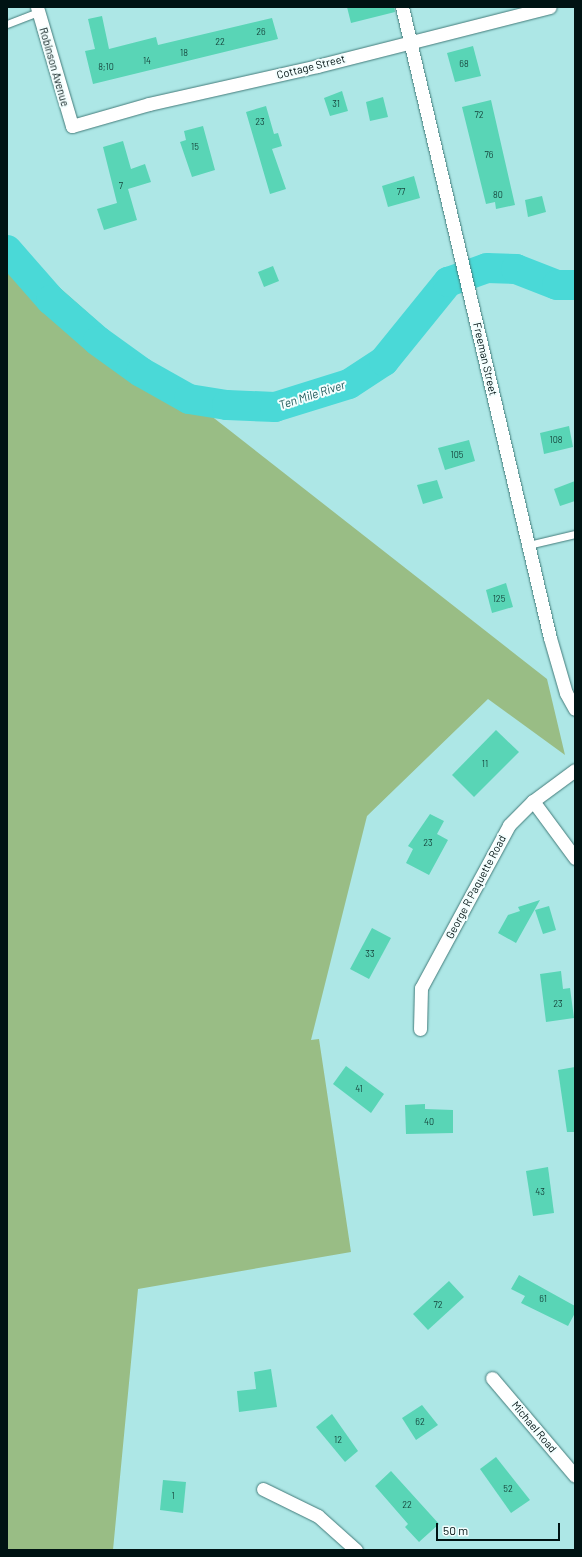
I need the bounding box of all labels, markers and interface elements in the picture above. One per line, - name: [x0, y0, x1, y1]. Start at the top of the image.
- street label: Robinson Avenue: [36, 26, 72, 108]
- house number: 26: [256, 27, 266, 37]
- house number: 22: [215, 37, 225, 47]
- house number: 18: [180, 48, 188, 58]
- street label: Cottage Street: [275, 52, 347, 82]
- house number: 14: [143, 56, 151, 66]
- house number: 68: [459, 59, 469, 69]
- house number: 8;10: [98, 62, 114, 72]
- house number: 31: [332, 99, 340, 109]
- house number: 72: [474, 110, 484, 120]
- house number: 23: [255, 117, 265, 127]
- house number: 15: [191, 142, 199, 152]
- house number: 76: [485, 150, 493, 160]
- house number: 7: [119, 181, 123, 191]
- house number: 77: [397, 187, 405, 197]
- house number: 80: [493, 190, 503, 200]
- street label: Freeman Street: [470, 321, 500, 397]
- water label: Ten Mile River: [277, 377, 347, 413]
- house number: 108: [550, 435, 562, 445]
- house number: 105: [451, 450, 463, 460]
- house number: 125: [493, 594, 505, 604]
- house number: 11: [482, 759, 488, 769]
- street label: George R Paquette Road: [443, 833, 509, 941]
- house number: 23: [423, 838, 433, 848]
- house number: 33: [365, 949, 375, 959]
- house number: 23: [553, 999, 563, 1009]
- house number: 41: [355, 1084, 363, 1094]
- house number: 40: [424, 1117, 434, 1127]
- house number: 43: [535, 1187, 545, 1197]
- house number: 61: [539, 1294, 547, 1304]
- house number: 72: [433, 1300, 443, 1310]
- street label: Michael Road: [509, 1399, 559, 1455]
- house number: 62: [415, 1417, 425, 1427]
- house number: 12: [334, 1435, 342, 1445]
- house number: 52: [503, 1484, 513, 1494]
- house number: 1: [171, 1491, 175, 1501]
- house number: 22: [402, 1500, 412, 1510]
- scale bar: [438, 1515, 562, 1541]
- text: 50 m: [443, 1523, 468, 1537]

